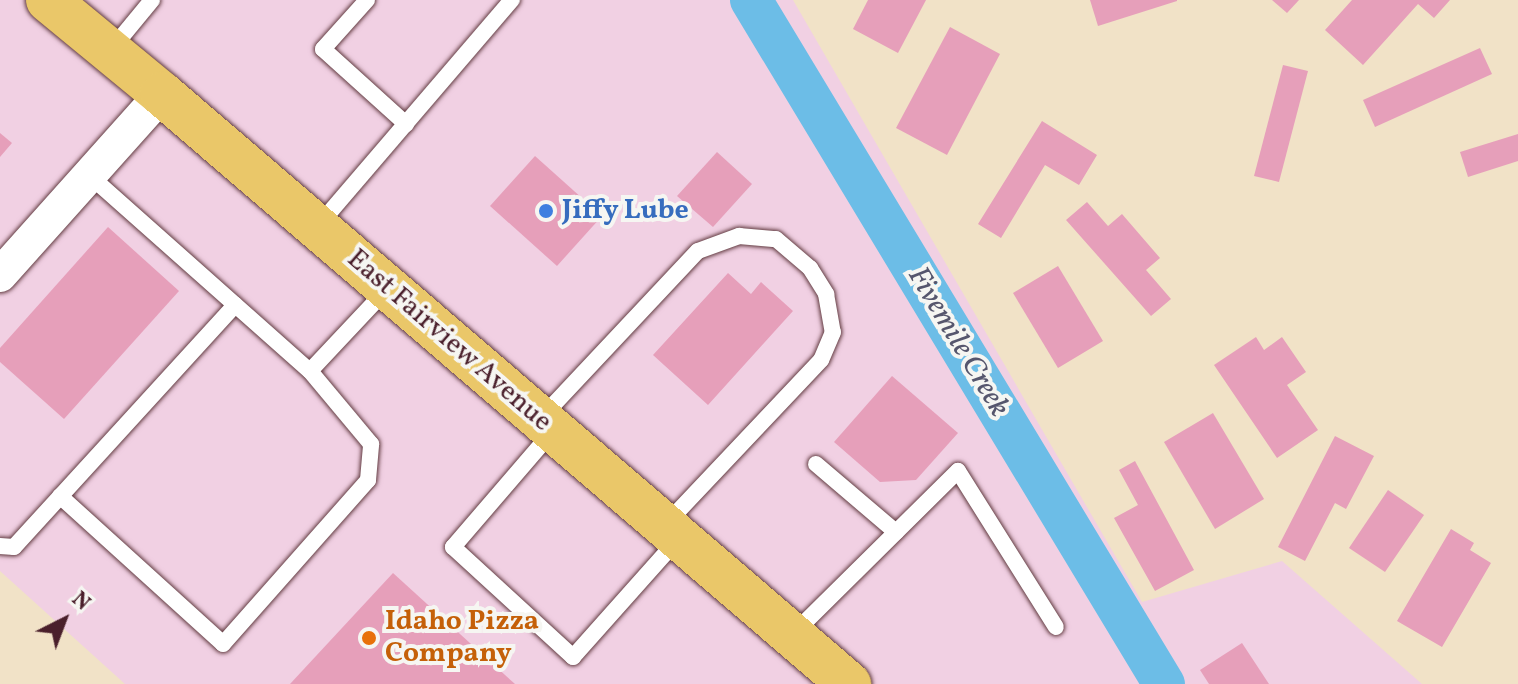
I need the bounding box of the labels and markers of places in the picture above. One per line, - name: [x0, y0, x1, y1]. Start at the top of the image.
- place label: Jiffy Lube: [562, 194, 689, 228]
- marker: Jiffy Lube: [537, 202, 555, 220]
- place label: Idaho Pizza Company: [385, 605, 539, 671]
- marker: Idaho Pizza Company: [360, 629, 378, 647]

